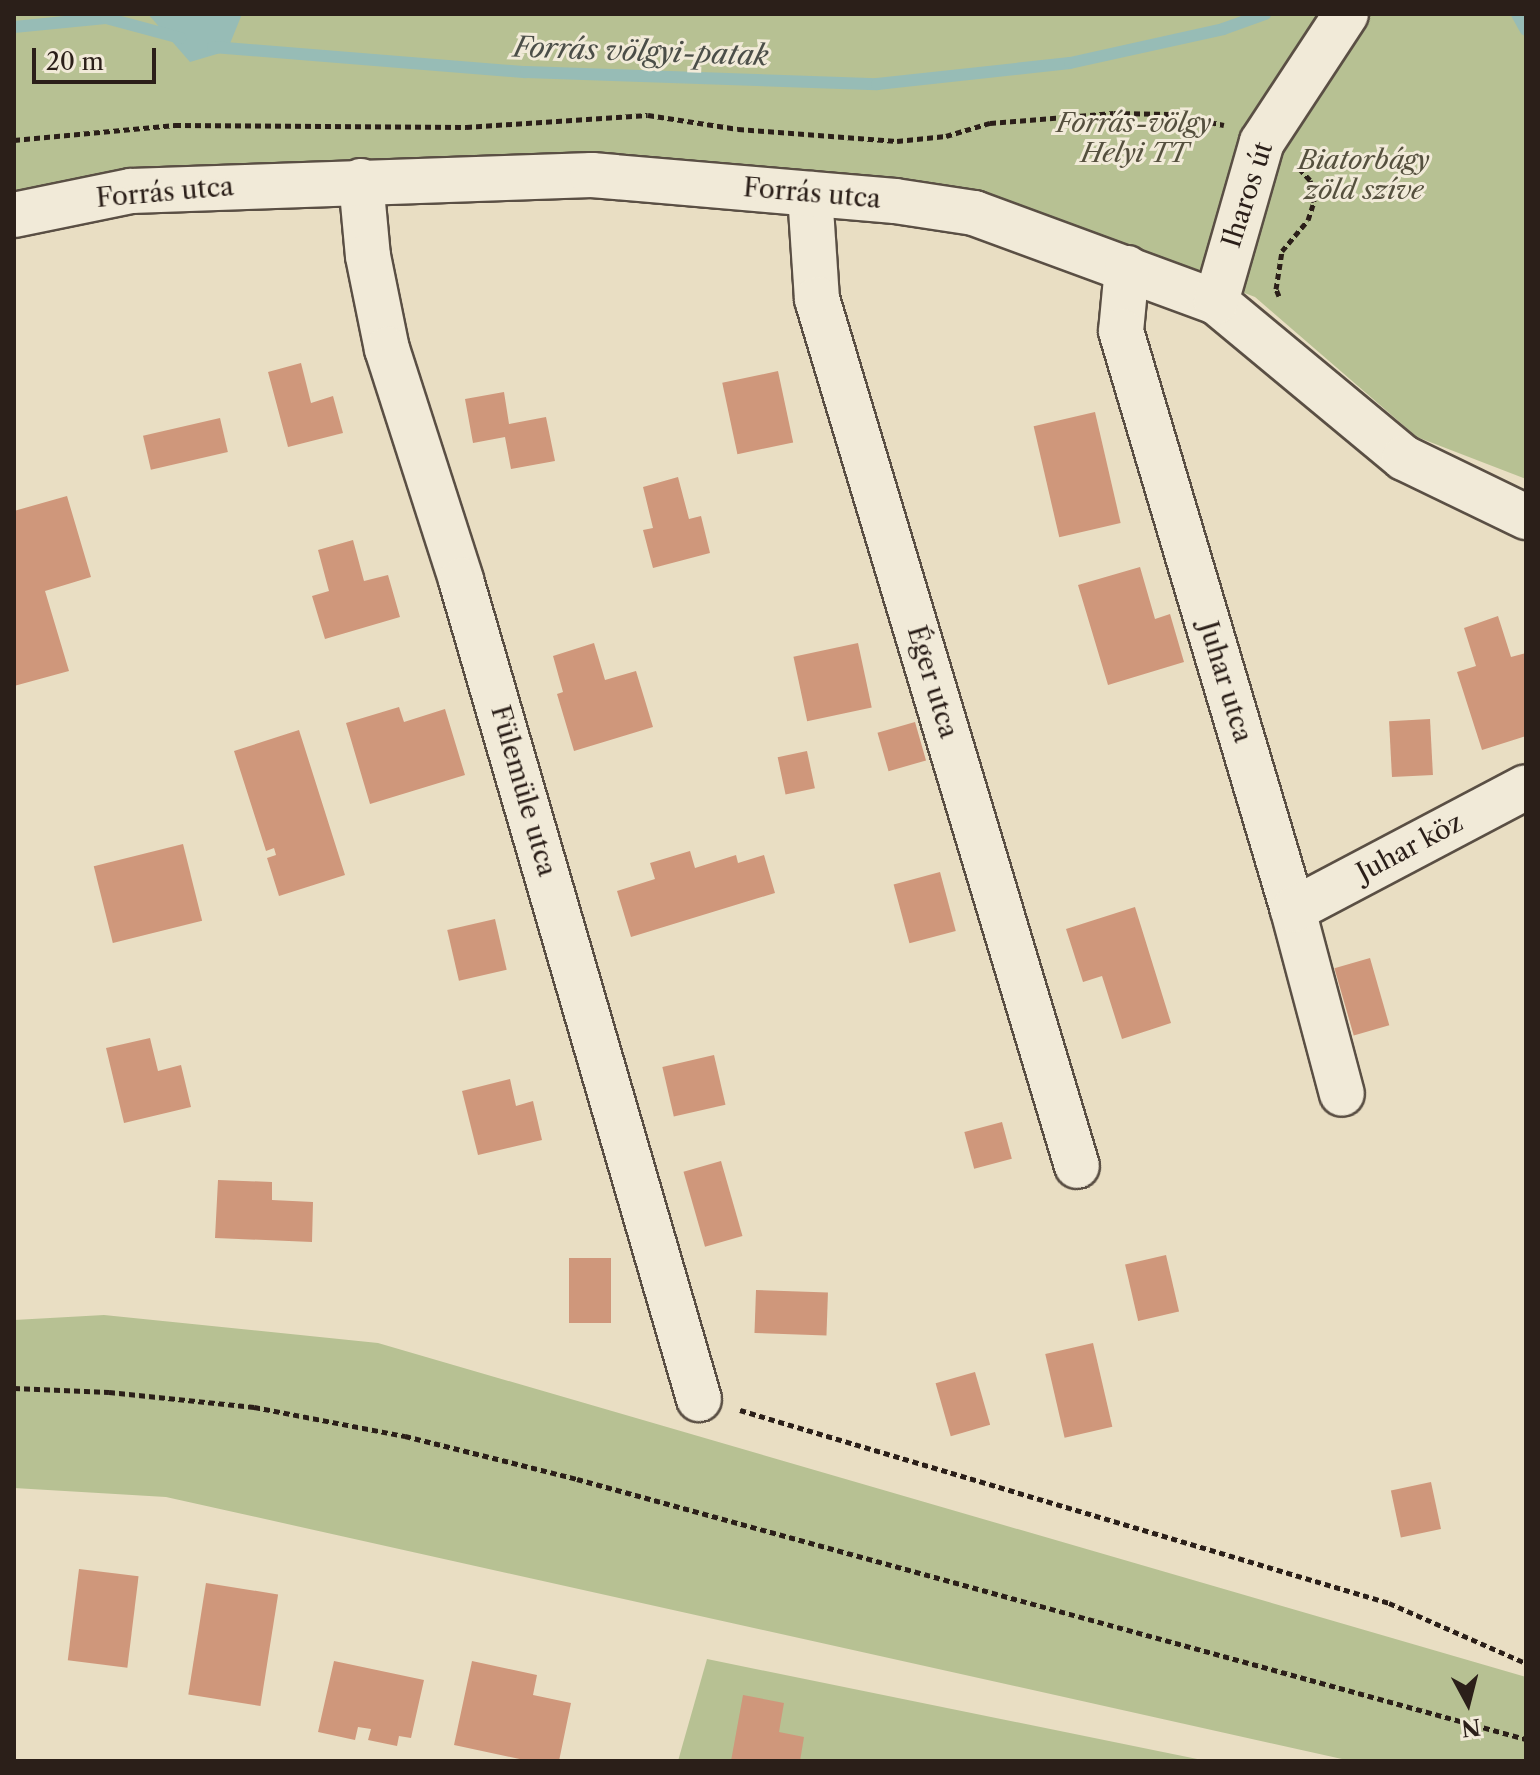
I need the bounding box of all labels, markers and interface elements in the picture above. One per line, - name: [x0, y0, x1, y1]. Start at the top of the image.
- water label: Forrás völgyi-patak: [513, 30, 769, 72]
- scale bar: [36, 32, 160, 82]
- text: 20 m: [46, 47, 104, 76]
- park label: Forrás-völgy Helyi TT: [1057, 108, 1211, 170]
- street label: Iharos út: [1216, 138, 1280, 252]
- park label: Biatorbágy zöld szíve: [1298, 145, 1430, 206]
- street label: Forrás utca: [95, 171, 235, 215]
- street label: Forrás utca: [742, 172, 882, 216]
- street label: Juhar utca: [1192, 617, 1258, 747]
- street label: Éger utca: [900, 622, 964, 742]
- street label: Fülemüle utca: [484, 702, 562, 880]
- street label: Juhar köz: [1351, 807, 1469, 889]
- north arrow: [1428, 1663, 1508, 1743]
- text: N: [1460, 1713, 1482, 1742]

